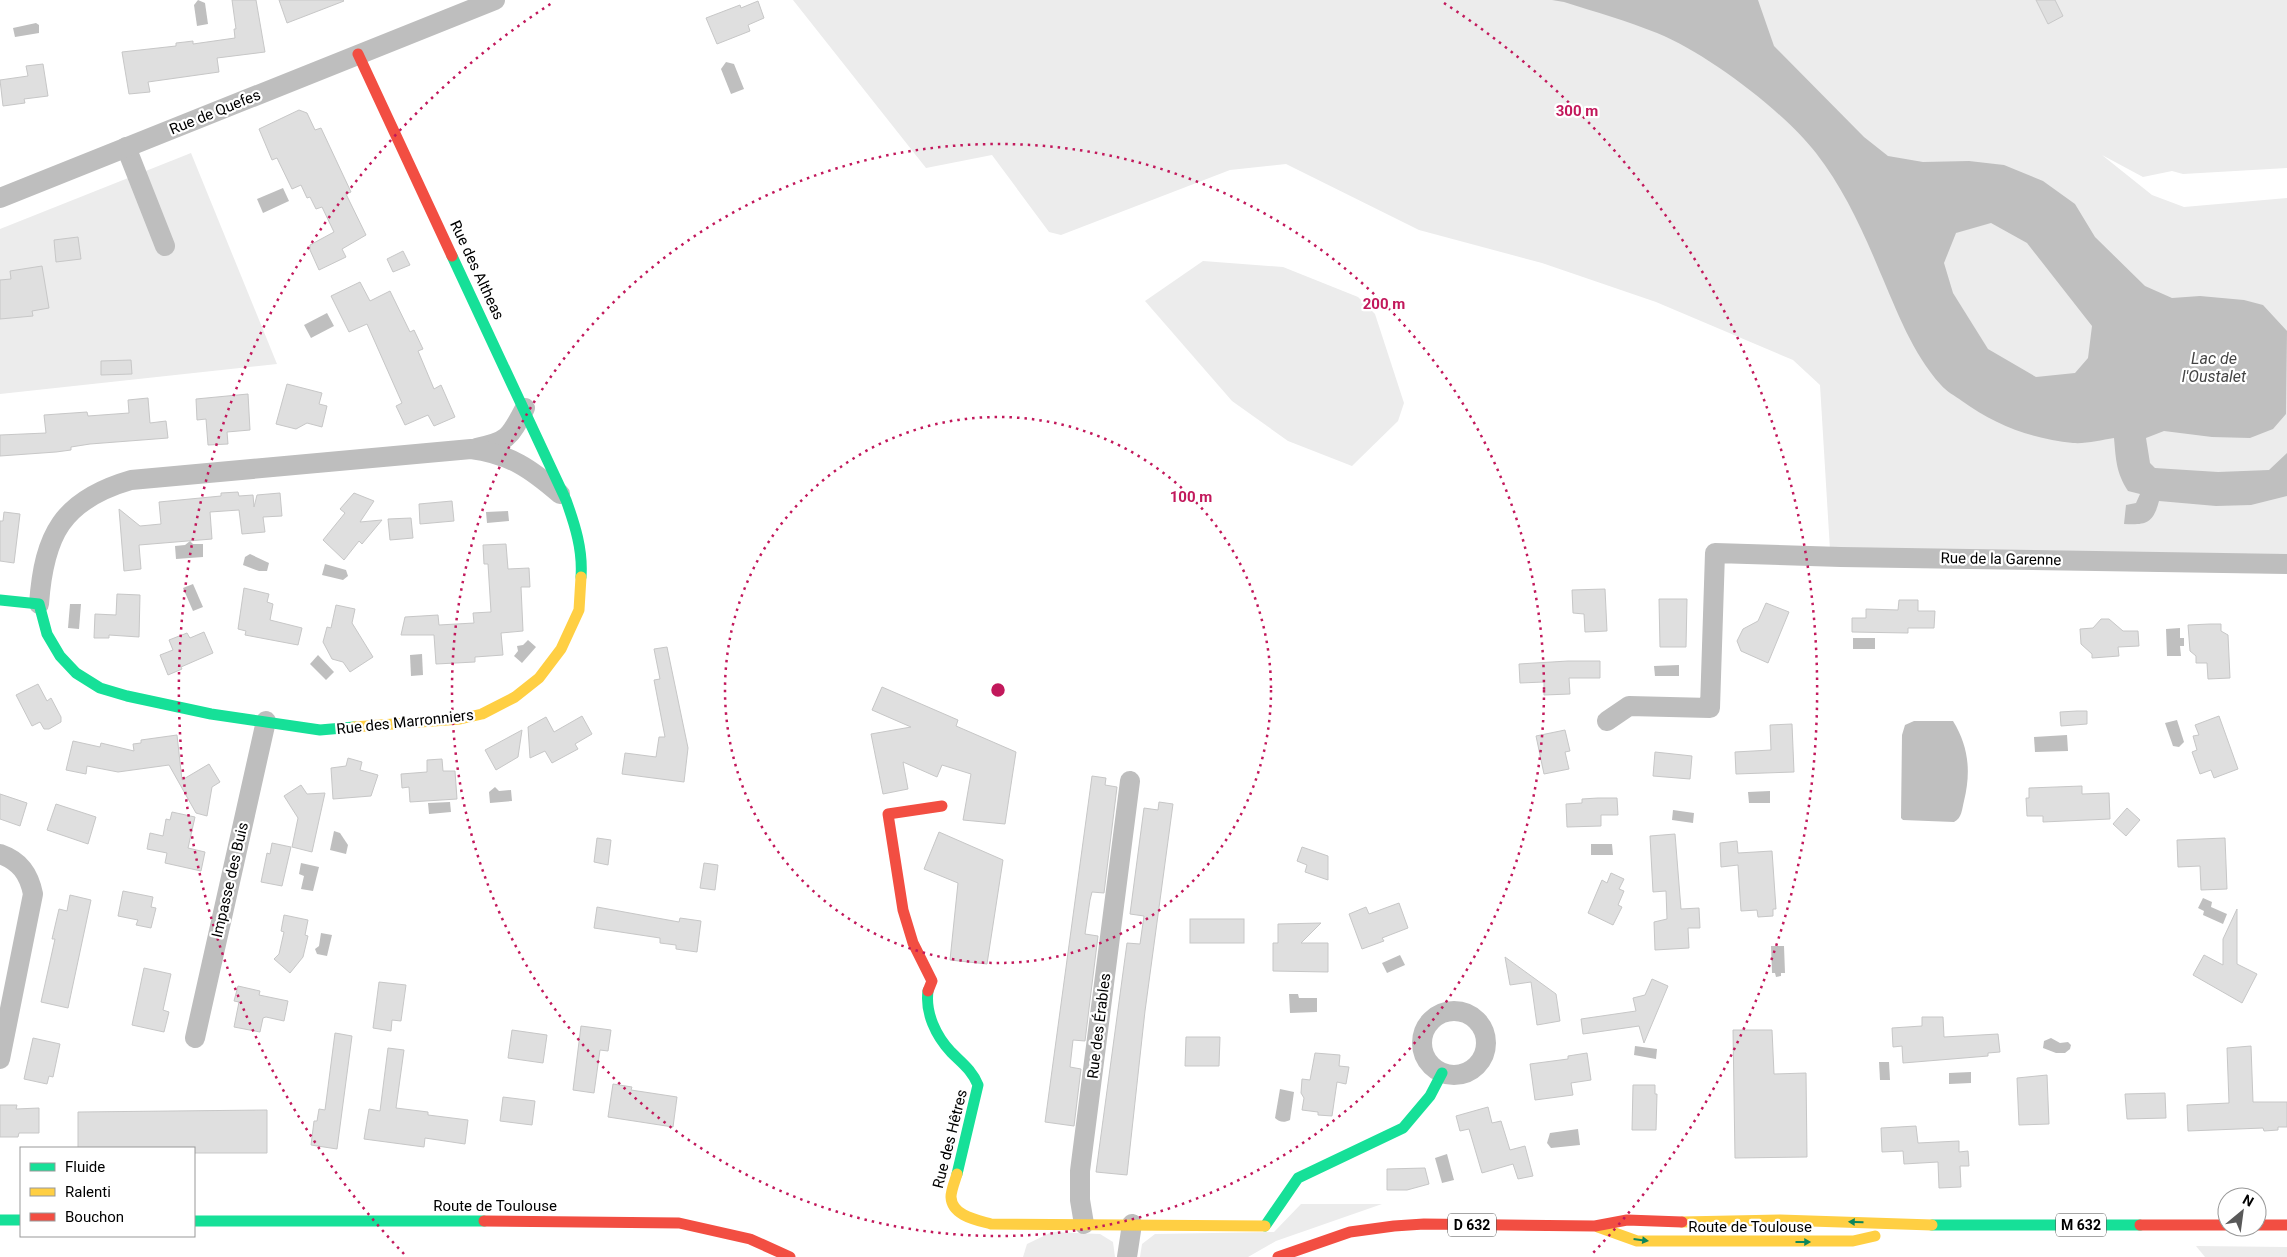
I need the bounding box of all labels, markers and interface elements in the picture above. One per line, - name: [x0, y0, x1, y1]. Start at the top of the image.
- street label: Rue de Quefes: [167, 86, 263, 138]
- text: 300 m: [1556, 102, 1598, 120]
- street label: Rue des Altheas: [446, 217, 508, 323]
- text: 200 m: [1363, 295, 1405, 313]
- water label: Lac de l'Oustalet: [2182, 349, 2247, 386]
- text: 100 m: [1170, 488, 1212, 506]
- street label: Rue de la Garenne: [1941, 549, 2062, 569]
- centre of rings: [989, 681, 1007, 699]
- street label: Rue des Marronniers: [335, 706, 475, 738]
- street label: Impasse des Buis: [208, 821, 252, 939]
- street label: Rue des Érables: [1084, 972, 1114, 1080]
- street label: Rue des Hêtres: [929, 1088, 971, 1190]
- legend: [20, 1147, 195, 1237]
- text: Fluide: [65, 1158, 105, 1176]
- text: Ralenti: [65, 1183, 111, 1201]
- north arrow: [2217, 1187, 2267, 1237]
- text: N: [2240, 1191, 2257, 1210]
- street label: Route de Toulouse: [433, 1197, 557, 1215]
- text: Bouchon: [65, 1208, 124, 1226]
- road number: D 632: [1448, 1214, 1496, 1236]
- road number: M 632: [2056, 1214, 2106, 1236]
- street label: Route de Toulouse: [1688, 1218, 1812, 1236]
- one-way arrow: [1848, 1218, 1864, 1226]
- one-way arrow: [1633, 1237, 1649, 1245]
- one-way arrow: [1796, 1237, 1812, 1245]

